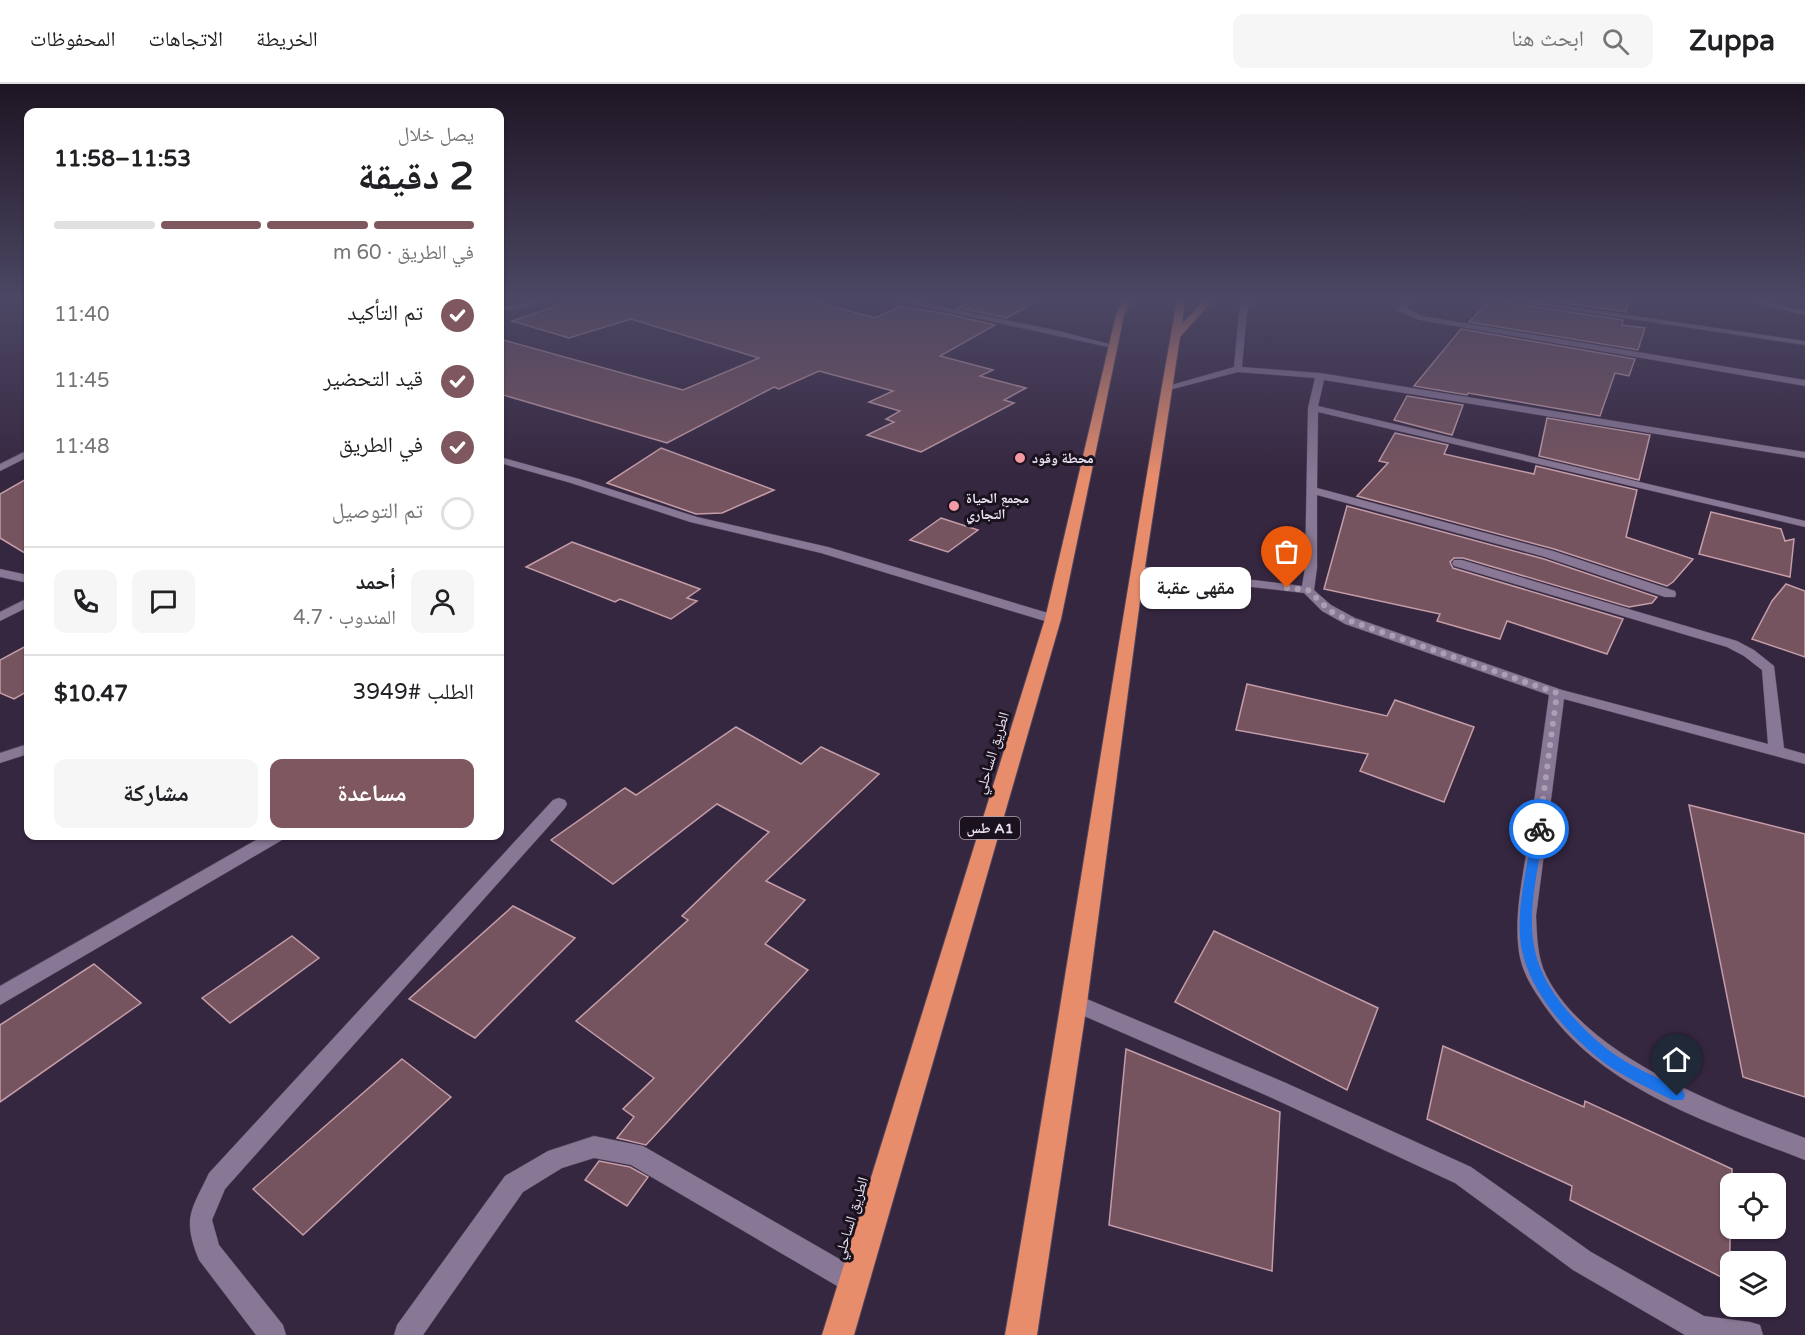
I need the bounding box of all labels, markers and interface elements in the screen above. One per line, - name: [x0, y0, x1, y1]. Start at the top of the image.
- search box: [1233, 14, 1653, 68]
- text: Zuppa: [1689, 24, 1775, 58]
- icon: search: [1599, 25, 1632, 58]
- text: ابحث هنا: [1511, 26, 1584, 52]
- text: المحفوظات: [30, 27, 115, 52]
- text: الاتجاهات: [148, 27, 223, 52]
- text: الخريطة: [256, 27, 318, 52]
- text: يصل خلال: [398, 123, 474, 147]
- text: 11:53–11:58: [54, 146, 191, 172]
- text: 2 دقيقة: [357, 153, 474, 200]
- text: في الطريق · 60 m: [333, 241, 474, 265]
- icon: check: [441, 299, 474, 332]
- text: تم التأكيد: [347, 300, 423, 326]
- text: 11:40: [54, 303, 109, 327]
- icon: check: [441, 365, 474, 398]
- text: قيد التحضير: [323, 366, 423, 392]
- text: 11:45: [54, 369, 109, 393]
- icon: check: [441, 431, 474, 464]
- text: في الطريق: [339, 432, 423, 458]
- text: 11:48: [54, 435, 109, 459]
- place label: محطة وقود: [1032, 450, 1094, 467]
- marker: محطة وقود: [1013, 451, 1027, 465]
- place label: مجمع الحياة التجاري: [966, 490, 1029, 525]
- text: تم التوصيل: [332, 498, 423, 524]
- marker: مجمع الحياة التجاري: [947, 499, 961, 513]
- pin: [1261, 526, 1312, 588]
- icon: bag: [1270, 535, 1303, 568]
- callout: مقهى عقبة: [1140, 567, 1251, 609]
- text: أحمد: [356, 569, 396, 595]
- button: phone: [54, 570, 117, 633]
- button: chat: [132, 570, 195, 633]
- button: person: [411, 570, 474, 633]
- text: مقهى عقبة: [1156, 576, 1235, 600]
- text: المندوب · 4.7: [293, 606, 396, 630]
- text: الطلب #3949: [352, 679, 474, 705]
- text: $10.47: [54, 681, 128, 707]
- street label: الطريق الساحلي: [971, 710, 1016, 797]
- button: مشاركة: [54, 759, 258, 828]
- button: مساعدة: [270, 759, 474, 828]
- courier: [1509, 799, 1569, 859]
- icon: bike: [1523, 813, 1556, 846]
- road number: طس A1: [960, 817, 1020, 839]
- pin: [1651, 1034, 1702, 1096]
- icon: home: [1660, 1043, 1693, 1076]
- map controls: [1720, 1173, 1786, 1317]
- button: locate: [1720, 1173, 1786, 1239]
- street label: الطريق الساحلي: [830, 1175, 875, 1262]
- button: layers: [1720, 1251, 1786, 1317]

